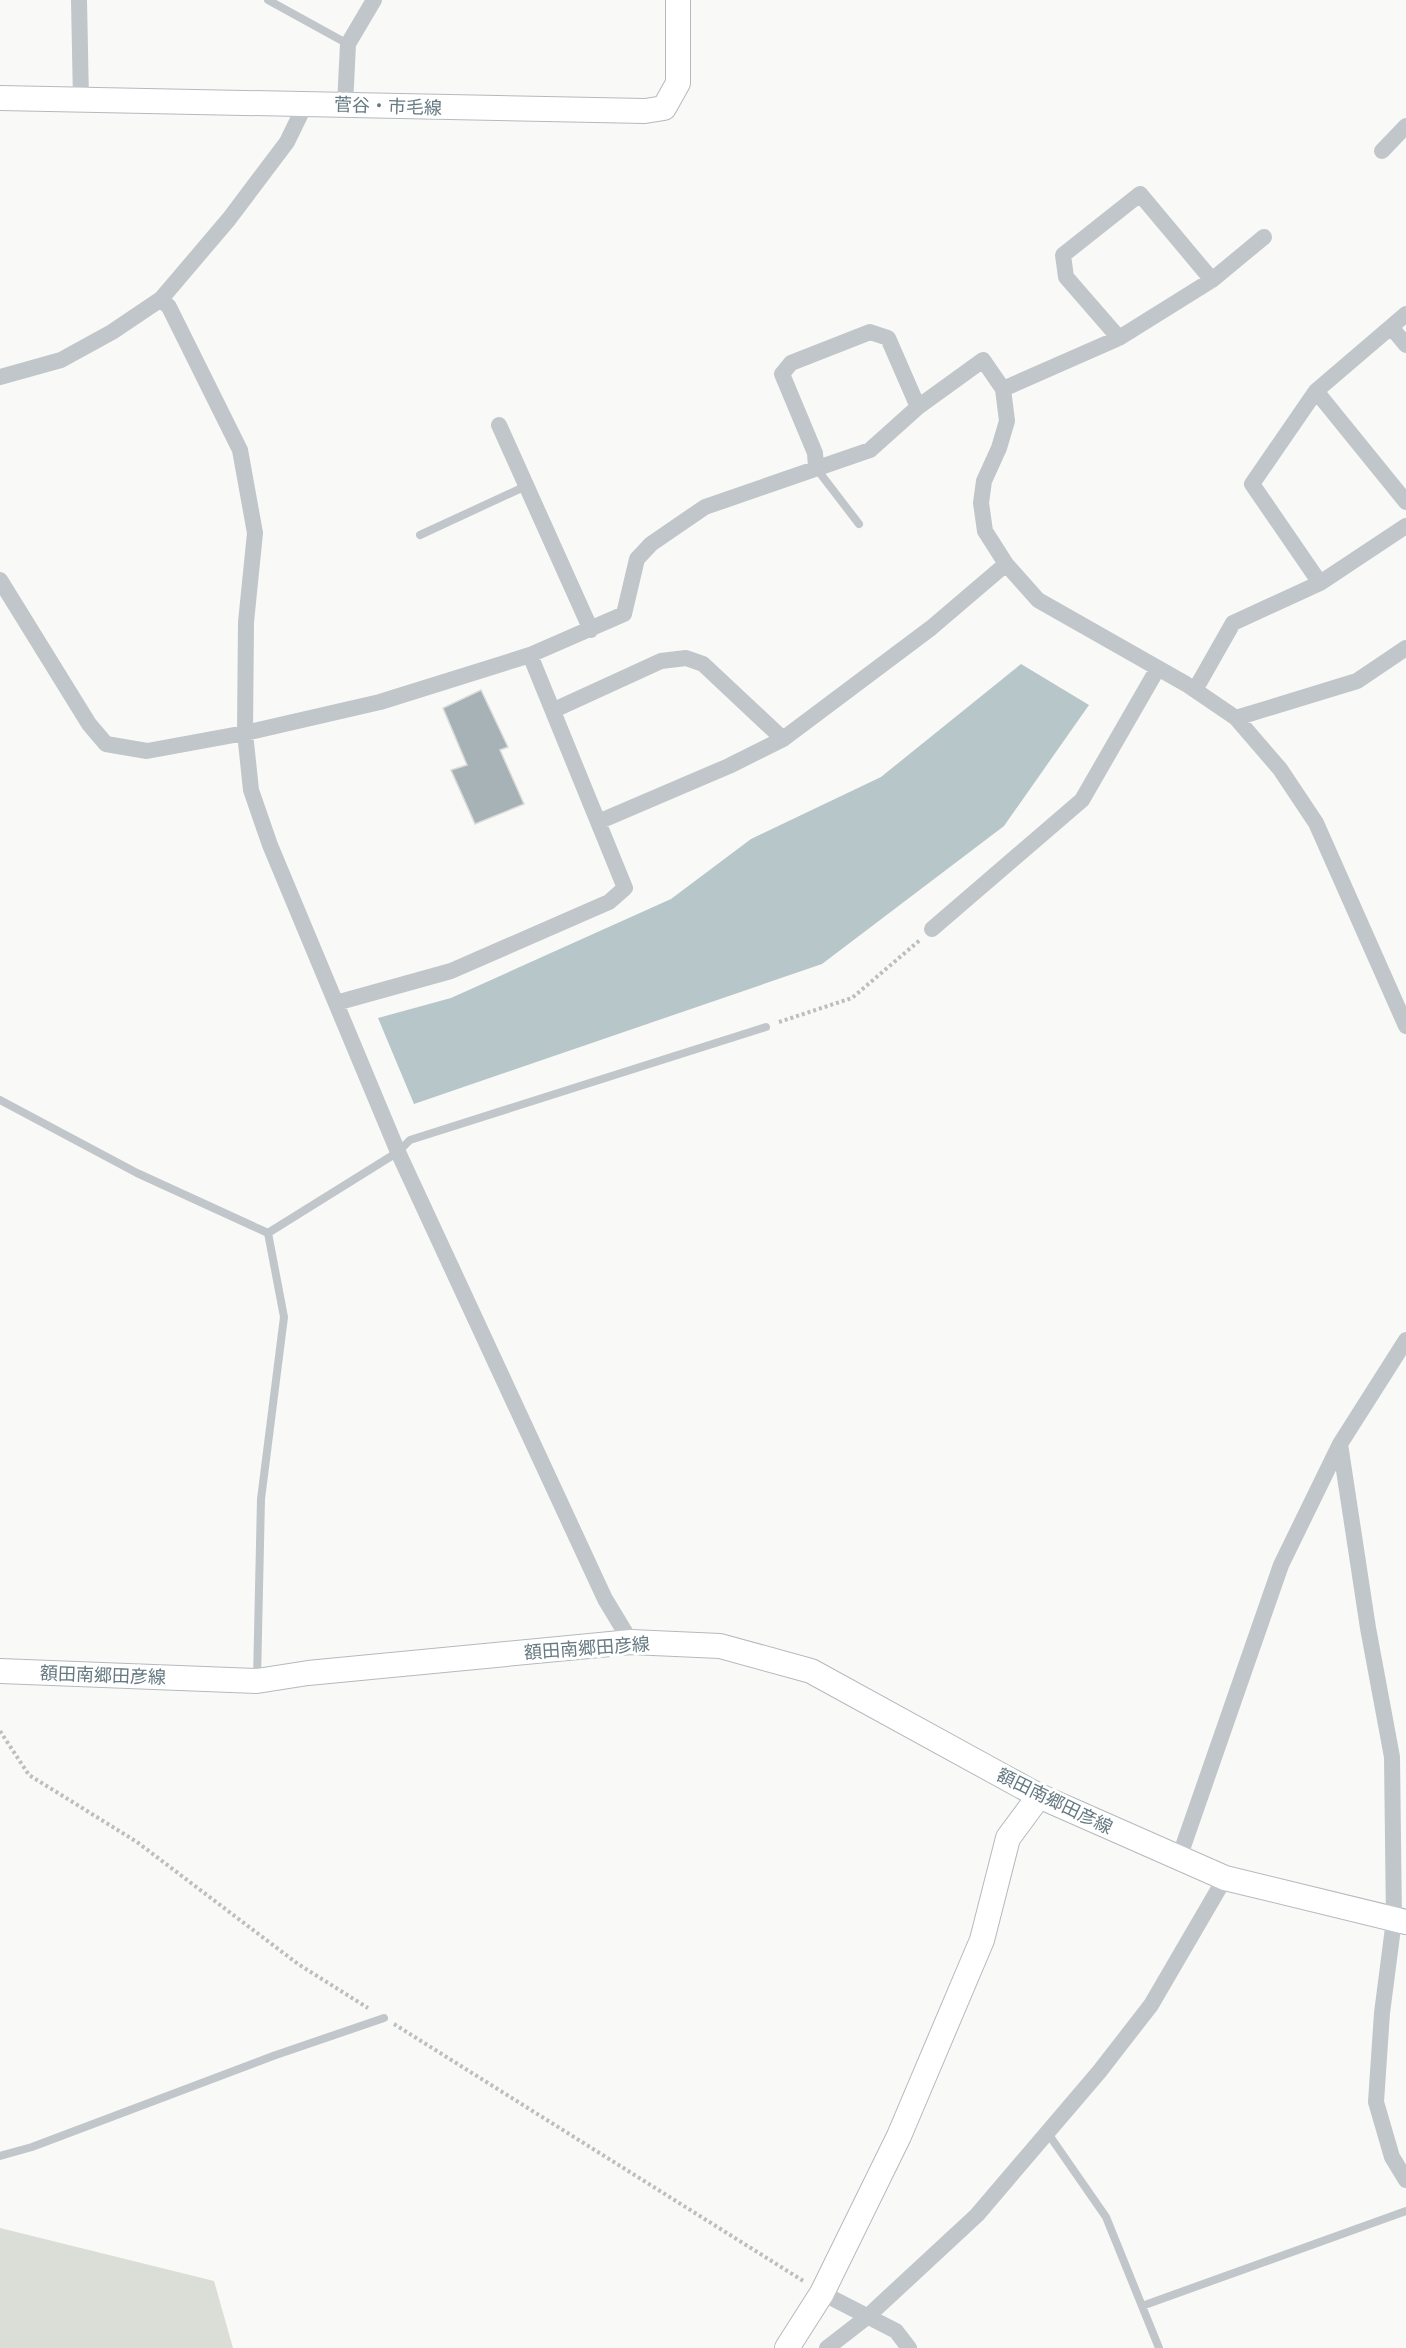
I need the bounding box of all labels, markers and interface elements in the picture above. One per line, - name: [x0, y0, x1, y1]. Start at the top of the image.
- street label: 菅谷・市毛線: [334, 94, 442, 118]
- street label: 額田南郷田彦線: [523, 1633, 651, 1663]
- street label: 額田南郷田彦線: [40, 1662, 166, 1688]
- street label: 額田南郷田彦線: [994, 1764, 1116, 1838]

